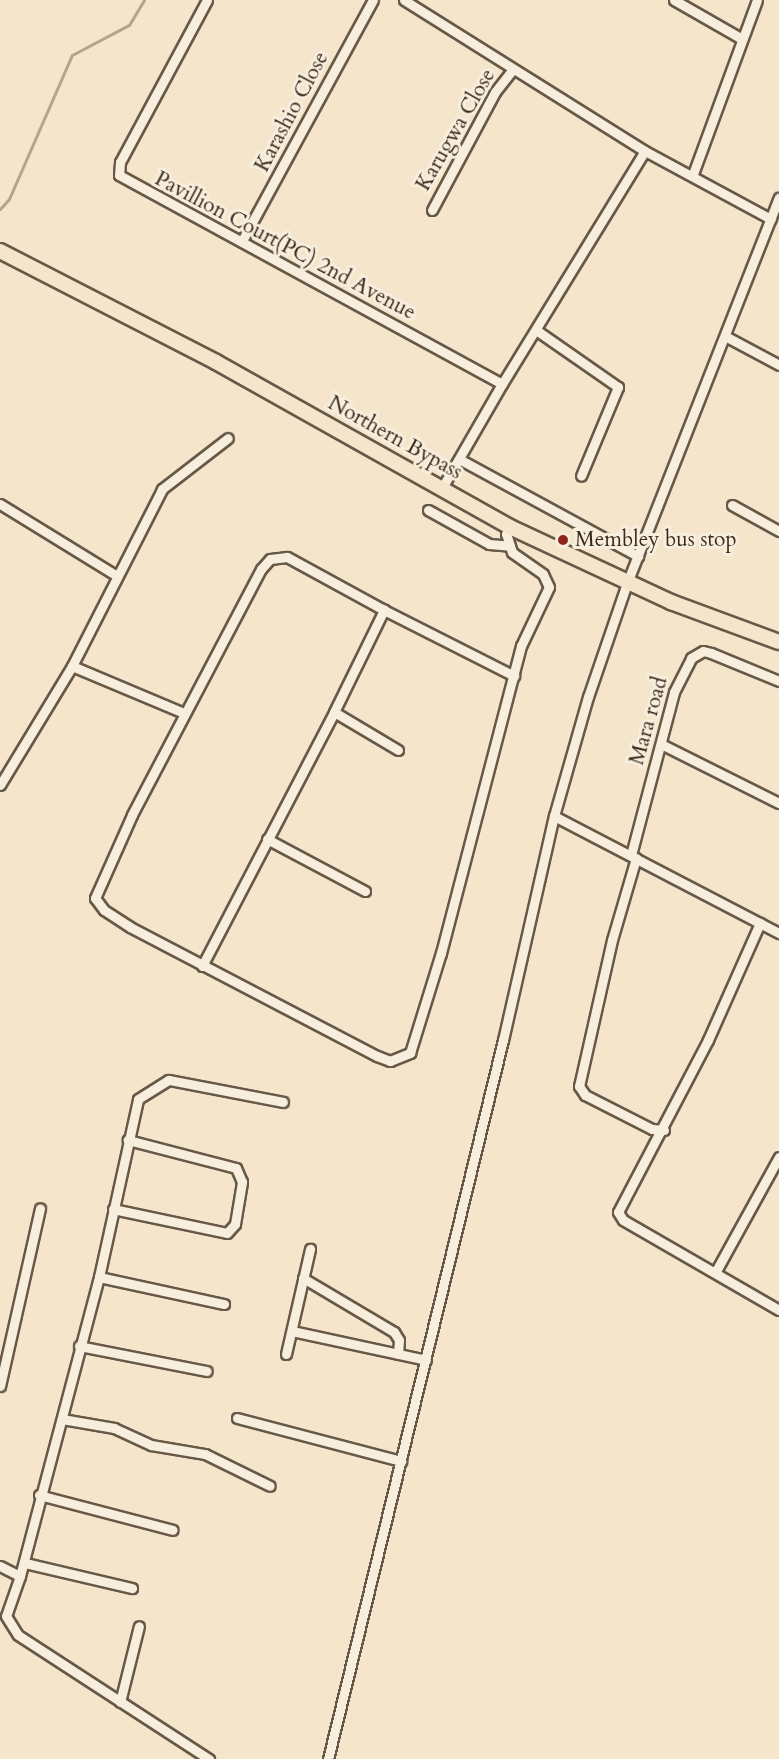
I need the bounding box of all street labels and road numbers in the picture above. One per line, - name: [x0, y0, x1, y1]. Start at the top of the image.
- street label: Karashio Close: [250, 48, 334, 176]
- street label: Karugwa Close: [411, 65, 501, 195]
- street label: Pavillion Court(PC) 2nd Avenue: [150, 166, 420, 326]
- street label: Northern Bypass: [324, 391, 466, 485]
- street label: Mara road: [624, 674, 674, 768]

